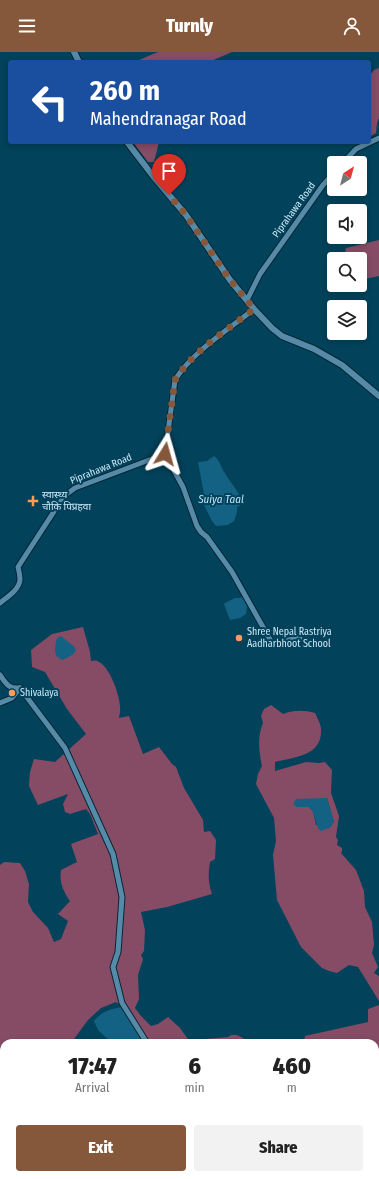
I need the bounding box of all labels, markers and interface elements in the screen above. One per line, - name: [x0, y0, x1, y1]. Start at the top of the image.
- icon: menu: [16, 15, 38, 37]
- text: Turnly: [166, 15, 213, 37]
- icon: person: [341, 15, 363, 37]
- text: 260 m: [90, 74, 160, 107]
- icon: left: [24, 76, 76, 128]
- text: Mahendranagar Road: [90, 108, 247, 130]
- pin: [152, 154, 186, 195]
- north arrow: [327, 156, 367, 196]
- map controls: [327, 156, 367, 340]
- icon: arrive: [158, 160, 180, 182]
- street label: Piprahawa Road: [270, 180, 318, 240]
- button: sound: [327, 204, 367, 244]
- button: search: [327, 252, 367, 292]
- button: layers: [327, 300, 367, 340]
- position arrow: [144, 433, 186, 475]
- street label: Piprahawa Road: [68, 451, 134, 487]
- place label: स्वास्थ्य चाैकि पिप्रहवा: [42, 489, 91, 513]
- water label: Suiya Taal: [197, 493, 244, 506]
- marker: स्वास्थ्य चाैकि पिप्रहवा: [27, 495, 39, 507]
- place label: Shree Nepal Rastriya Aadharbhoot School: [247, 626, 332, 650]
- marker: Shree Nepal Rastriya Aadharbhoot School: [234, 633, 244, 643]
- place label: Shivalaya: [20, 687, 59, 699]
- marker: Shivalaya: [7, 688, 17, 698]
- text: 17:47: [68, 1052, 117, 1080]
- text: 6: [188, 1052, 201, 1080]
- text: 460: [272, 1052, 311, 1080]
- text: Arrival: [75, 1080, 109, 1095]
- text: min: [184, 1080, 205, 1095]
- text: m: [287, 1080, 297, 1095]
- button: Exit: [16, 1125, 186, 1171]
- button: Share: [194, 1125, 363, 1171]

